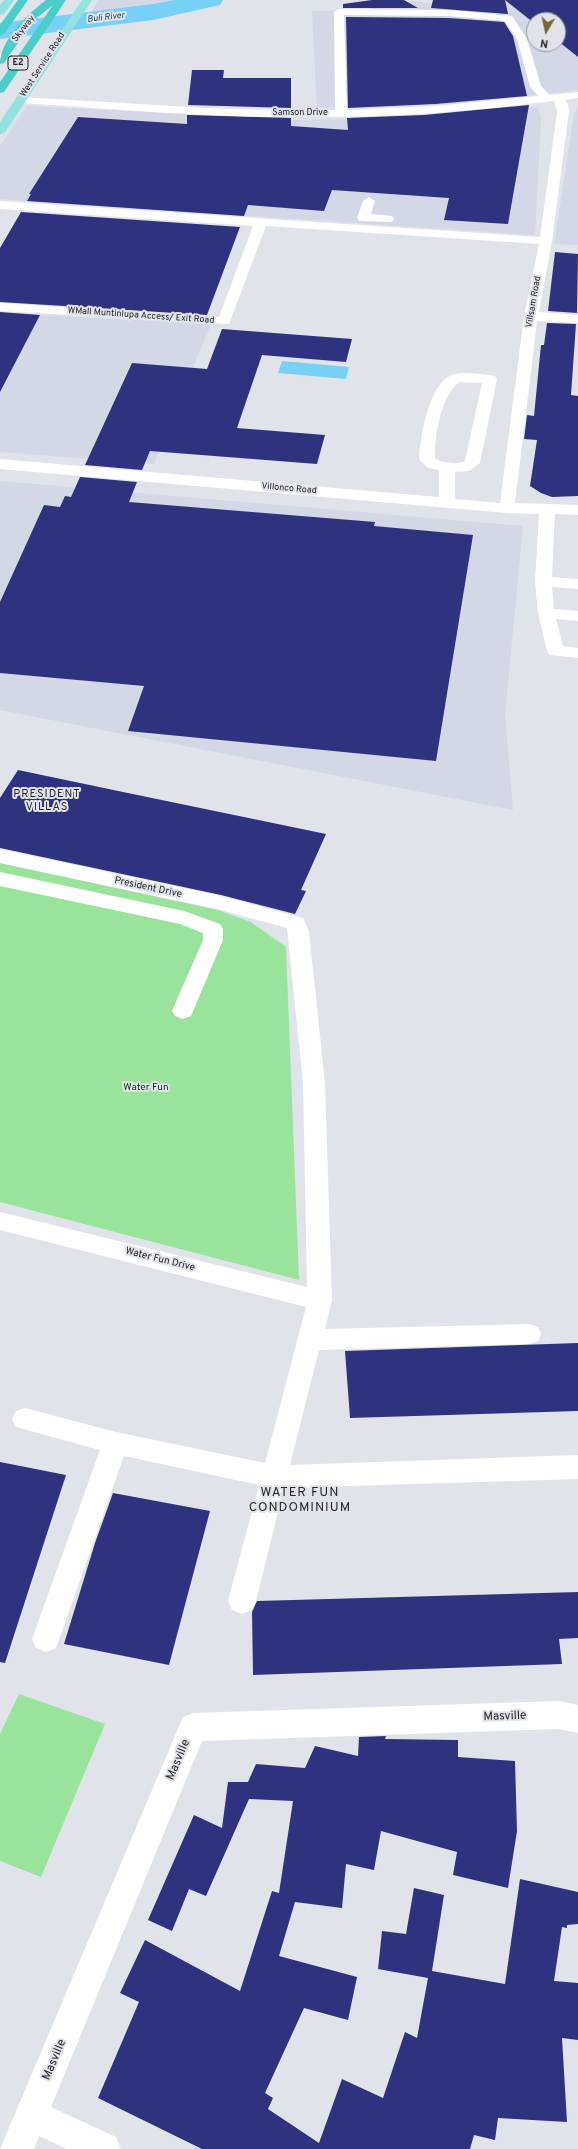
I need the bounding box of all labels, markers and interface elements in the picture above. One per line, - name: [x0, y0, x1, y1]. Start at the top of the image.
- water label: Buli River: [87, 10, 125, 26]
- north arrow: [526, 12, 566, 52]
- street label: Skyway: [10, 14, 38, 44]
- street label: West Service Road: [18, 31, 68, 99]
- text: N: [539, 35, 549, 50]
- road number: E2: [8, 56, 28, 70]
- street label: Samson Drive: [272, 108, 328, 118]
- street label: Villsam Road: [524, 275, 544, 329]
- street label: WMall Muntinlupa Access/ Exit Road: [67, 305, 215, 327]
- street label: Villonco Road: [261, 481, 317, 497]
- district label: PRESIDENT VILLAS: [13, 788, 81, 814]
- street label: President Drive: [113, 875, 183, 901]
- park label: Water Fun: [123, 1082, 169, 1094]
- street label: Water Fun Drive: [124, 1246, 196, 1274]
- district label: WATER FUN CONDOMINIUM: [249, 1485, 351, 1516]
- street label: Masville: [483, 1709, 527, 1725]
- street label: Masville: [164, 1737, 194, 1783]
- street label: Masville: [40, 2037, 70, 2083]

